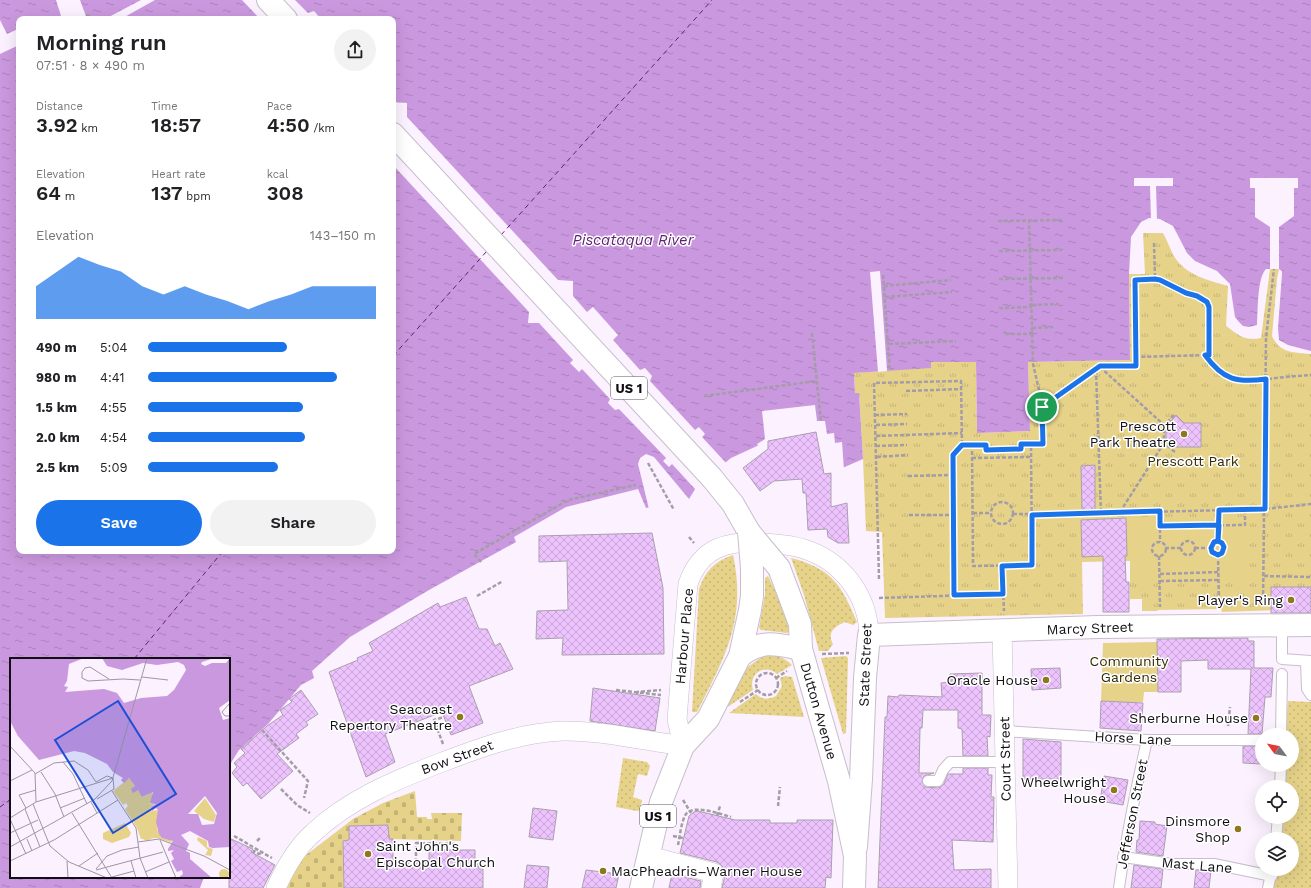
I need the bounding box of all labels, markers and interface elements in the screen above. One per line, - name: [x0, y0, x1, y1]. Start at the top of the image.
- button: share: [334, 29, 376, 71]
- text: Morning run: [36, 30, 167, 55]
- text: 07:51 · 8 × 490 m: [36, 58, 145, 73]
- text: Distance: [36, 100, 83, 113]
- text: Time: [151, 100, 178, 113]
- text: Pace: [267, 100, 292, 113]
- text: 3.92: [36, 113, 78, 137]
- text: 18:57: [151, 113, 201, 137]
- text: 4:50: [267, 113, 310, 137]
- text: km: [78, 122, 98, 135]
- text: /km: [310, 122, 335, 135]
- text: Elevation: [36, 168, 85, 181]
- text: Heart rate: [151, 168, 206, 181]
- text: kcal: [267, 168, 288, 181]
- text: 64: [36, 181, 61, 205]
- text: 137: [151, 181, 183, 205]
- text: 308: [267, 181, 304, 205]
- text: m: [61, 190, 75, 203]
- text: bpm: [183, 190, 211, 203]
- text: Elevation: [36, 228, 94, 243]
- text: 143–150 m: [310, 228, 376, 243]
- water label: Piscataqua River: [573, 231, 695, 249]
- text: 490 m: [36, 340, 77, 355]
- text: 5:04: [100, 340, 127, 355]
- text: 980 m: [36, 370, 76, 385]
- text: 4:41: [100, 370, 125, 385]
- road number: US 1: [611, 377, 647, 399]
- pin: [1025, 390, 1059, 424]
- icon: arrive: [1031, 396, 1053, 418]
- text: 1.5 km: [36, 400, 77, 415]
- text: 4:55: [100, 400, 127, 415]
- place label: Prescott Park Theatre: [1090, 418, 1176, 450]
- marker: Prescott Park Theatre: [1179, 429, 1189, 439]
- text: 2.0 km: [36, 430, 80, 445]
- text: 4:54: [100, 430, 127, 445]
- park label: Prescott Park: [1147, 453, 1239, 469]
- text: 2.5 km: [36, 460, 79, 475]
- text: 5:09: [100, 460, 128, 475]
- button: Save: [36, 500, 202, 546]
- button: Share: [210, 500, 376, 546]
- street label: Harbour Place: [672, 587, 696, 685]
- place label: Player's Ring: [1197, 592, 1284, 608]
- marker: Player's Ring: [1286, 595, 1296, 605]
- street label: Marcy Street: [1046, 618, 1134, 638]
- street label: State Street: [856, 623, 874, 707]
- park label: Community Gardens: [1090, 653, 1169, 685]
- inset map: [10, 658, 230, 878]
- street label: Dutton Avenue: [797, 661, 841, 761]
- place label: Oracle House: [947, 672, 1038, 688]
- marker: Oracle House: [1041, 675, 1051, 685]
- place label: Seacoast Repertory Theatre: [329, 701, 452, 733]
- place label: Sherburne House: [1129, 710, 1248, 726]
- marker: Seacoast Repertory Theatre: [455, 712, 465, 722]
- marker: Sherburne House: [1251, 713, 1261, 723]
- street label: Court Street: [996, 716, 1014, 801]
- street label: Horse Lane: [1094, 728, 1172, 748]
- north arrow: [1255, 728, 1299, 772]
- map controls: [1255, 728, 1299, 876]
- street label: Bow Street: [419, 737, 495, 777]
- street label: Jefferson Street: [1114, 758, 1151, 870]
- place label: Wheelwright House: [1021, 774, 1106, 806]
- button: locate: [1255, 780, 1299, 824]
- marker: Wheelwright House: [1109, 785, 1119, 795]
- road number: US 1: [640, 805, 676, 827]
- place label: Dinsmore Shop: [1165, 813, 1230, 845]
- marker: Dinsmore Shop: [1233, 824, 1243, 834]
- button: layers: [1255, 832, 1299, 876]
- place label: Saint John's Episcopal Church: [376, 838, 495, 870]
- marker: Saint John's Episcopal Church: [363, 849, 373, 859]
- street label: Mast Lane: [1161, 854, 1233, 876]
- place label: MacPheadris–Warner House: [611, 863, 802, 879]
- marker: MacPheadris–Warner House: [598, 866, 608, 876]

